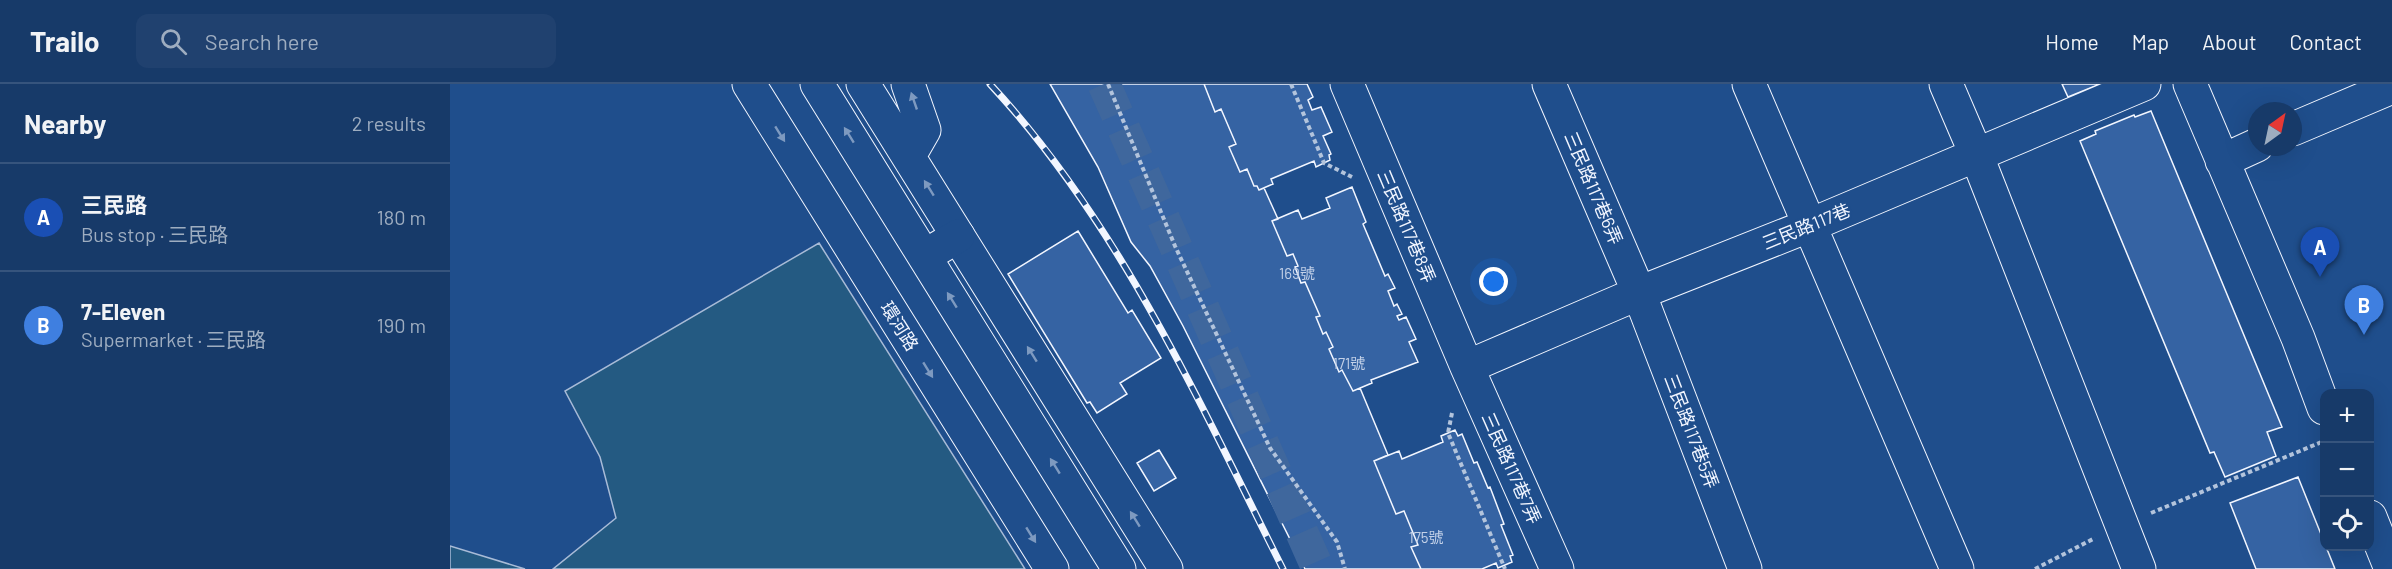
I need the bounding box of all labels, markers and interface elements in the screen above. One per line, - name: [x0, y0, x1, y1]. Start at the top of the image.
- search box: [136, 14, 556, 68]
- text: Trailo: [30, 24, 100, 58]
- icon: search: [157, 25, 190, 58]
- text: Search here: [205, 28, 319, 54]
- text: Home: [2045, 29, 2099, 54]
- text: Map: [2132, 29, 2169, 54]
- text: About: [2202, 29, 2257, 54]
- text: Contact: [2290, 29, 2362, 54]
- one-way arrow: [909, 92, 919, 110]
- north arrow: [2248, 102, 2302, 156]
- text: Nearby: [24, 108, 106, 139]
- text: 2 results: [352, 111, 426, 135]
- one-way arrow: [774, 125, 785, 142]
- one-way arrow: [844, 127, 855, 143]
- street label: 三民路117巷6弄: [1560, 128, 1628, 248]
- street label: 三民路117巷8弄: [1373, 166, 1441, 286]
- one-way arrow: [923, 180, 934, 196]
- text: 三民路: [81, 191, 147, 217]
- street label: 三民路117巷: [1759, 198, 1853, 254]
- text: A: [37, 205, 50, 229]
- text: 180 m: [377, 205, 426, 229]
- text: Bus stop · 三民路: [81, 222, 228, 246]
- pin: A: [2300, 228, 2340, 277]
- house number: 169號: [1279, 264, 1315, 282]
- your location: [1479, 267, 1508, 296]
- pin: B: [2344, 286, 2384, 335]
- one-way arrow: [947, 292, 958, 308]
- street label: 環河路: [876, 297, 924, 355]
- text: 7-Eleven: [81, 298, 165, 324]
- text: B: [37, 313, 50, 337]
- text: 190 m: [377, 313, 426, 337]
- text: Supermarket · 三民路: [81, 327, 266, 351]
- one-way arrow: [1026, 346, 1037, 362]
- house number: 171號: [1333, 354, 1365, 372]
- one-way arrow: [922, 362, 933, 378]
- street label: 三民路117巷5弄: [1660, 371, 1724, 491]
- map controls: [2320, 389, 2374, 551]
- button: +: [2320, 389, 2374, 443]
- street label: 三民路117巷7弄: [1478, 409, 1546, 527]
- button: −: [2320, 443, 2374, 497]
- one-way arrow: [1050, 458, 1061, 474]
- button: locate: [2320, 497, 2374, 551]
- one-way arrow: [1130, 511, 1141, 527]
- one-way arrow: [1026, 527, 1037, 543]
- house number: 175號: [1408, 528, 1444, 546]

